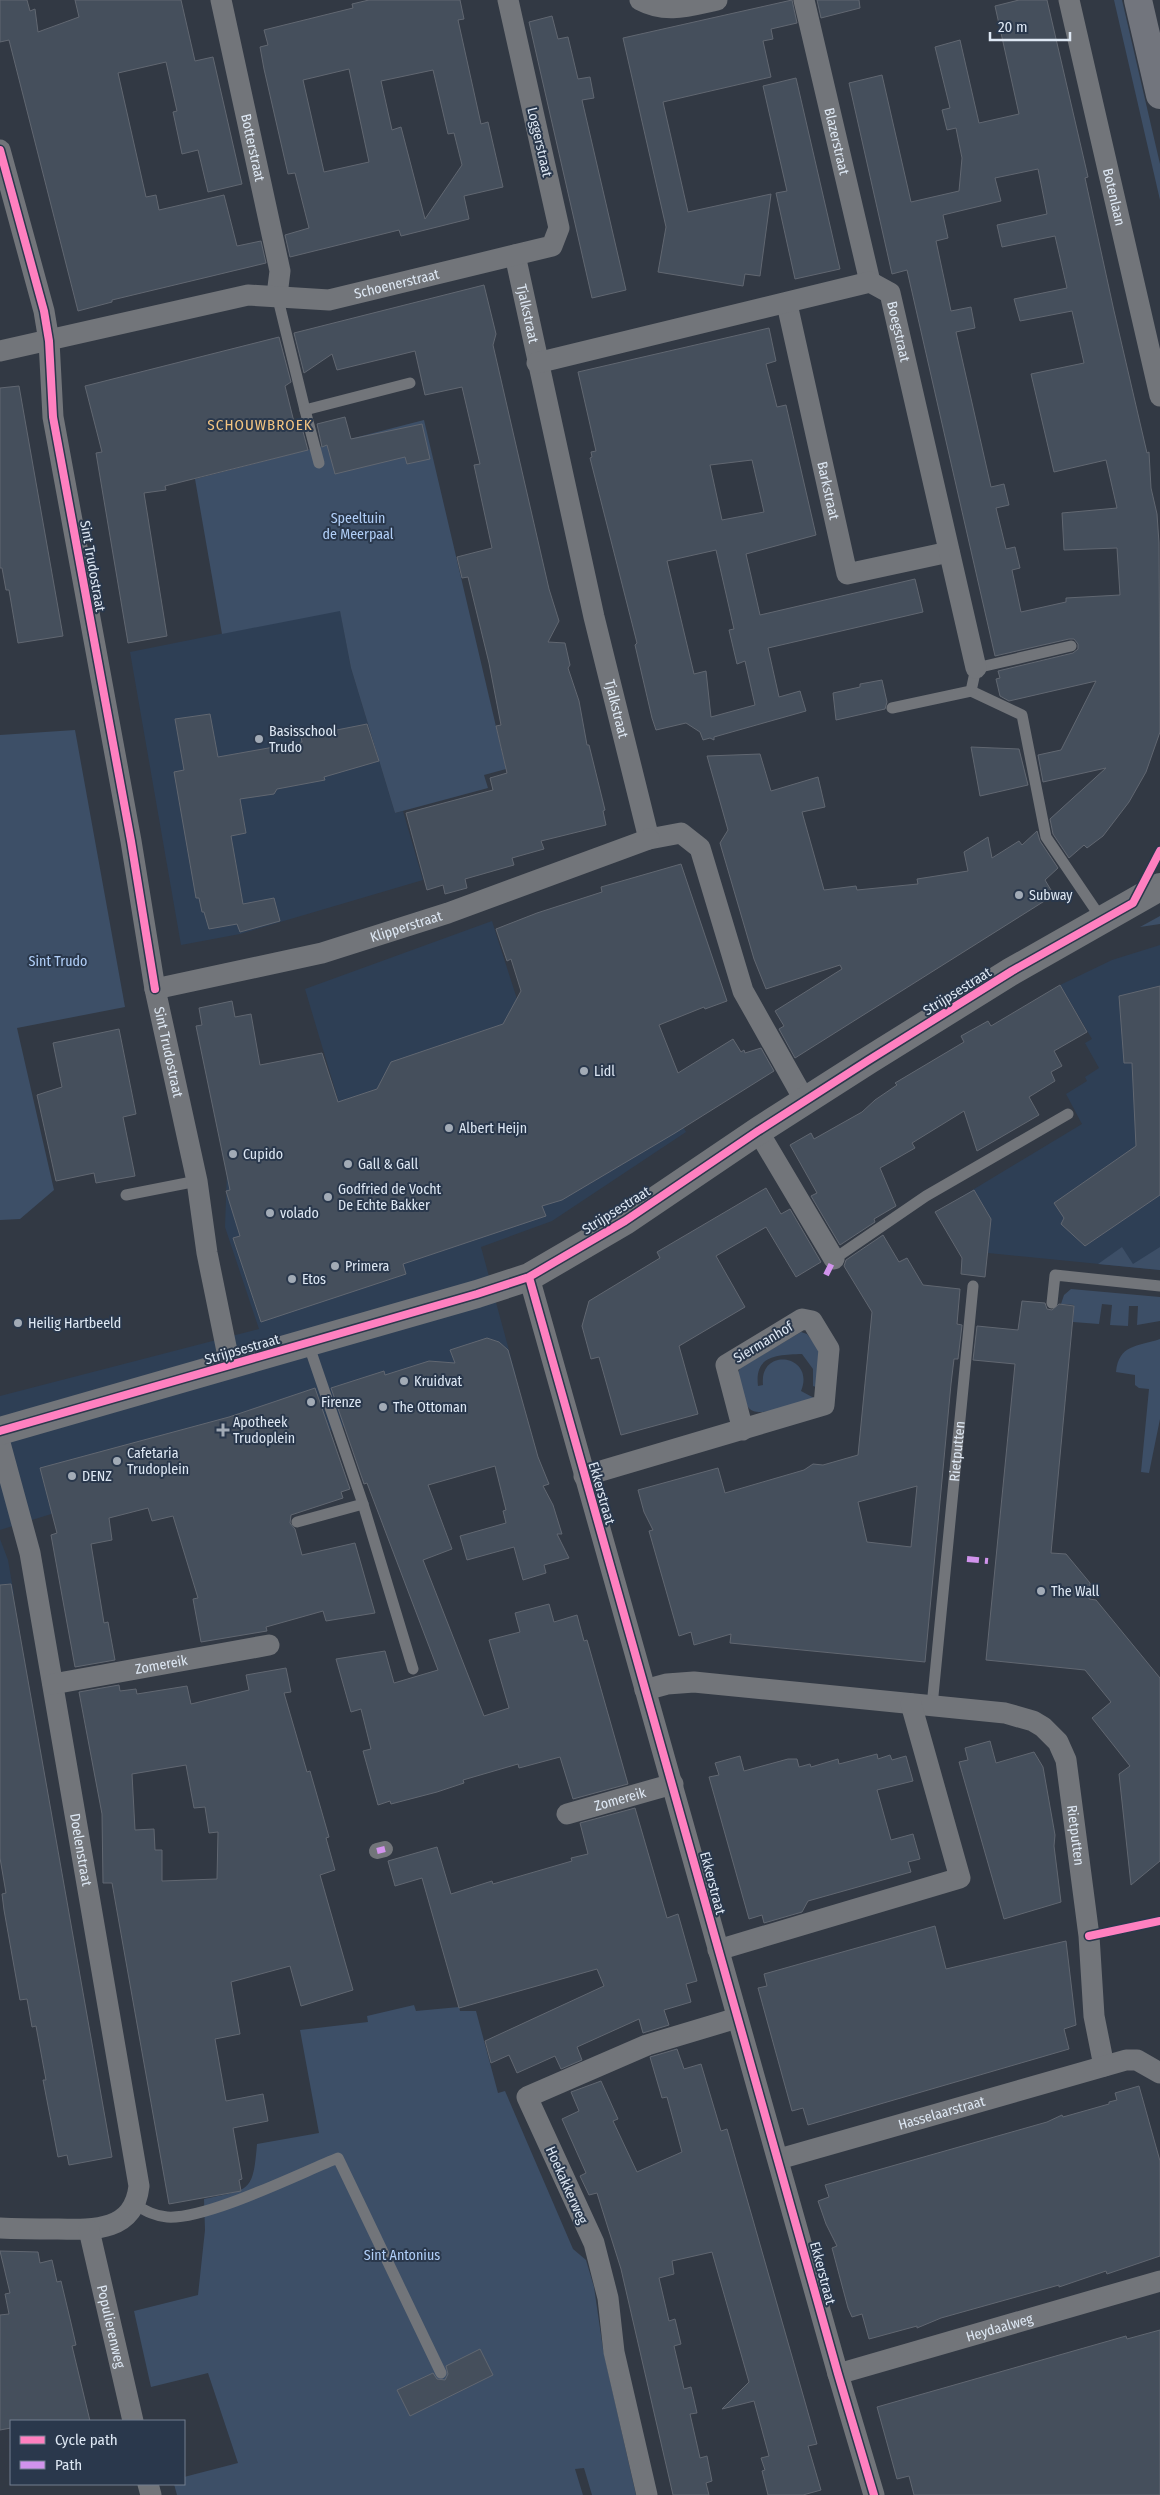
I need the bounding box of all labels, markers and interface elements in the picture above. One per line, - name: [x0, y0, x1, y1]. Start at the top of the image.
- scale bar: [990, 10, 1070, 42]
- text: 20 m: [998, 18, 1028, 36]
- street label: Loggerstraat: [523, 106, 556, 179]
- street label: Blazerstraat: [820, 106, 853, 177]
- street label: Botterstraat: [237, 112, 268, 184]
- street label: Botenlaan: [1099, 167, 1129, 227]
- street label: Schoenerstraat: [353, 266, 441, 303]
- street label: Tjalkstraat: [513, 283, 542, 345]
- street label: Boegstraat: [883, 300, 914, 364]
- district label: SCHOUWBROEK: [207, 416, 313, 434]
- street label: Barkstraat: [813, 460, 843, 522]
- park label: Speeltuin de Meerpaal: [323, 510, 394, 543]
- street label: Sint Trudostraat: [76, 519, 109, 613]
- street label: Tjalkstraat: [601, 678, 632, 740]
- place label: Basisschool Trudo: [269, 723, 337, 756]
- marker: Basisschool Trudo: [253, 733, 265, 745]
- place label: Subway: [1029, 887, 1073, 904]
- marker: Subway: [1013, 889, 1025, 901]
- street label: Klipperstraat: [368, 907, 445, 946]
- park label: Sint Trudo: [29, 953, 87, 970]
- street label: Strijpsestraat: [920, 964, 995, 1019]
- street label: Sint Trudostraat: [150, 1005, 187, 1099]
- place label: Lidl: [594, 1063, 615, 1080]
- marker: Lidl: [578, 1065, 590, 1077]
- place label: Albert Heijn: [459, 1120, 527, 1137]
- marker: Albert Heijn: [443, 1122, 455, 1134]
- place label: Cupido: [243, 1146, 283, 1163]
- marker: Cupido: [227, 1148, 239, 1160]
- place label: Gall & Gall: [358, 1156, 418, 1173]
- marker: Gall & Gall: [342, 1158, 354, 1170]
- place label: Godfried de Vocht De Echte Bakker: [338, 1181, 442, 1214]
- street label: Strijpsestraat: [579, 1183, 654, 1238]
- marker: Godfried de Vocht De Echte Bakker: [322, 1191, 334, 1203]
- place label: volado: [280, 1205, 319, 1222]
- marker: volado: [264, 1207, 276, 1219]
- place label: Primera: [345, 1258, 390, 1275]
- marker: Primera: [329, 1260, 341, 1272]
- place label: Etos: [302, 1271, 326, 1288]
- marker: Etos: [286, 1273, 298, 1285]
- place label: Heilig Hartbeeld: [28, 1315, 121, 1332]
- marker: Heilig Hartbeeld: [12, 1317, 24, 1329]
- street label: Siermanhof: [730, 1317, 798, 1367]
- street label: Strijpsestraat: [203, 1331, 282, 1368]
- place label: Kruidvat: [414, 1373, 463, 1390]
- marker: Kruidvat: [398, 1375, 410, 1387]
- place label: Firenze: [321, 1394, 361, 1411]
- marker: Firenze: [305, 1396, 317, 1408]
- place label: The Ottoman: [393, 1399, 467, 1416]
- marker: The Ottoman: [377, 1401, 389, 1413]
- place label: Apotheek Trudoplein: [233, 1414, 295, 1447]
- street label: Rietputten: [946, 1420, 969, 1482]
- marker: Apotheek Trudoplein: [217, 1424, 229, 1436]
- place label: Cafetaria Trudoplein: [127, 1445, 189, 1478]
- marker: Cafetaria Trudoplein: [111, 1455, 123, 1467]
- street label: Ekkerstraat: [584, 1460, 619, 1527]
- place label: DENZ: [82, 1468, 112, 1485]
- marker: DENZ: [66, 1470, 78, 1482]
- place label: The Wall: [1051, 1583, 1100, 1600]
- marker: The Wall: [1035, 1585, 1047, 1597]
- street label: Zomereik: [134, 1652, 189, 1678]
- street label: Zomereik: [592, 1784, 648, 1815]
- street label: Rietputten: [1063, 1804, 1088, 1867]
- street label: Doelenstraat: [66, 1812, 95, 1888]
- street label: Ekkerstraat: [696, 1850, 729, 1917]
- street label: Hasselaarstraat: [896, 2093, 987, 2134]
- street label: Hoekakkerweg: [542, 2144, 591, 2227]
- street label: Ekkerstraat: [806, 2240, 839, 2307]
- park label: Sint Antonius: [364, 2247, 440, 2264]
- street label: Populierenweg: [93, 2283, 129, 2370]
- street label: Heydaalweg: [964, 2310, 1035, 2346]
- legend: [10, 2420, 185, 2485]
- text: Cycle path: [55, 2431, 118, 2449]
- text: Path: [55, 2456, 82, 2474]

